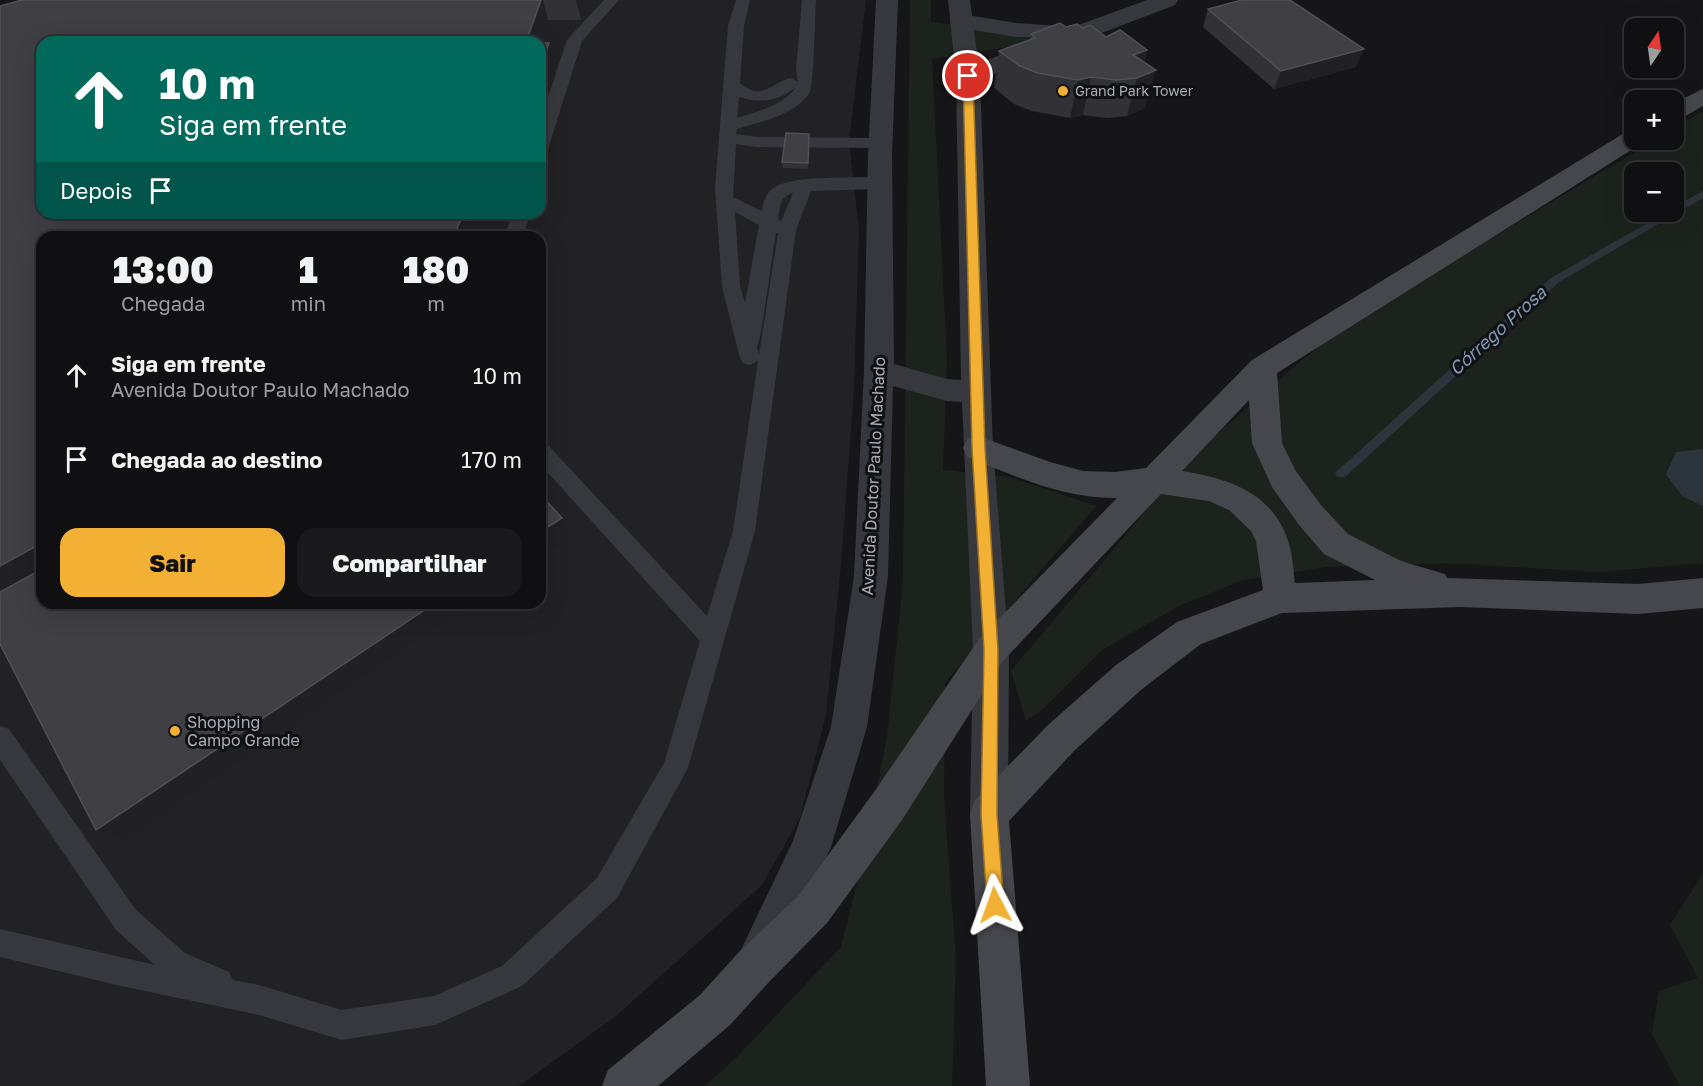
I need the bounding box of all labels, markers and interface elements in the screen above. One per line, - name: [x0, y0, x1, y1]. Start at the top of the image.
- north arrow: [1624, 18, 1684, 78]
- map controls: [1624, 18, 1684, 222]
- pin: [942, 50, 993, 101]
- text: 10 m: [159, 58, 255, 108]
- icon: arrive: [951, 59, 984, 92]
- icon: ahead: [60, 60, 138, 138]
- place label: Grand Park Tower: [1075, 82, 1194, 99]
- marker: Grand Park Tower: [1056, 84, 1070, 98]
- button: +: [1624, 90, 1684, 150]
- text: Siga em frente: [159, 109, 347, 141]
- button: −: [1624, 162, 1684, 222]
- icon: arrive: [144, 174, 177, 207]
- text: Depois: [60, 177, 132, 204]
- text: 13:00: [113, 248, 214, 291]
- text: 1: [299, 248, 318, 291]
- text: 180: [403, 248, 469, 291]
- water label: Córrego Prosa: [1444, 280, 1551, 380]
- text: Chegada: [121, 291, 206, 315]
- text: min: [291, 291, 326, 315]
- text: m: [427, 291, 445, 315]
- text: Siga em frente: [111, 350, 266, 377]
- street label: Avenida Doutor Paulo Machado: [857, 356, 889, 596]
- icon: ahead: [60, 359, 93, 392]
- text: 10 m: [473, 362, 522, 389]
- text: Avenida Doutor Paulo Machado: [111, 377, 410, 401]
- icon: arrive: [60, 443, 93, 476]
- text: Chegada ao destino: [111, 446, 323, 473]
- text: 170 m: [461, 446, 522, 473]
- button: Sair: [60, 528, 285, 597]
- button: Compartilhar: [297, 528, 522, 597]
- place label: Shopping Campo Grande: [187, 712, 300, 750]
- marker: Shopping Campo Grande: [168, 724, 182, 738]
- position arrow: [963, 873, 1027, 937]

